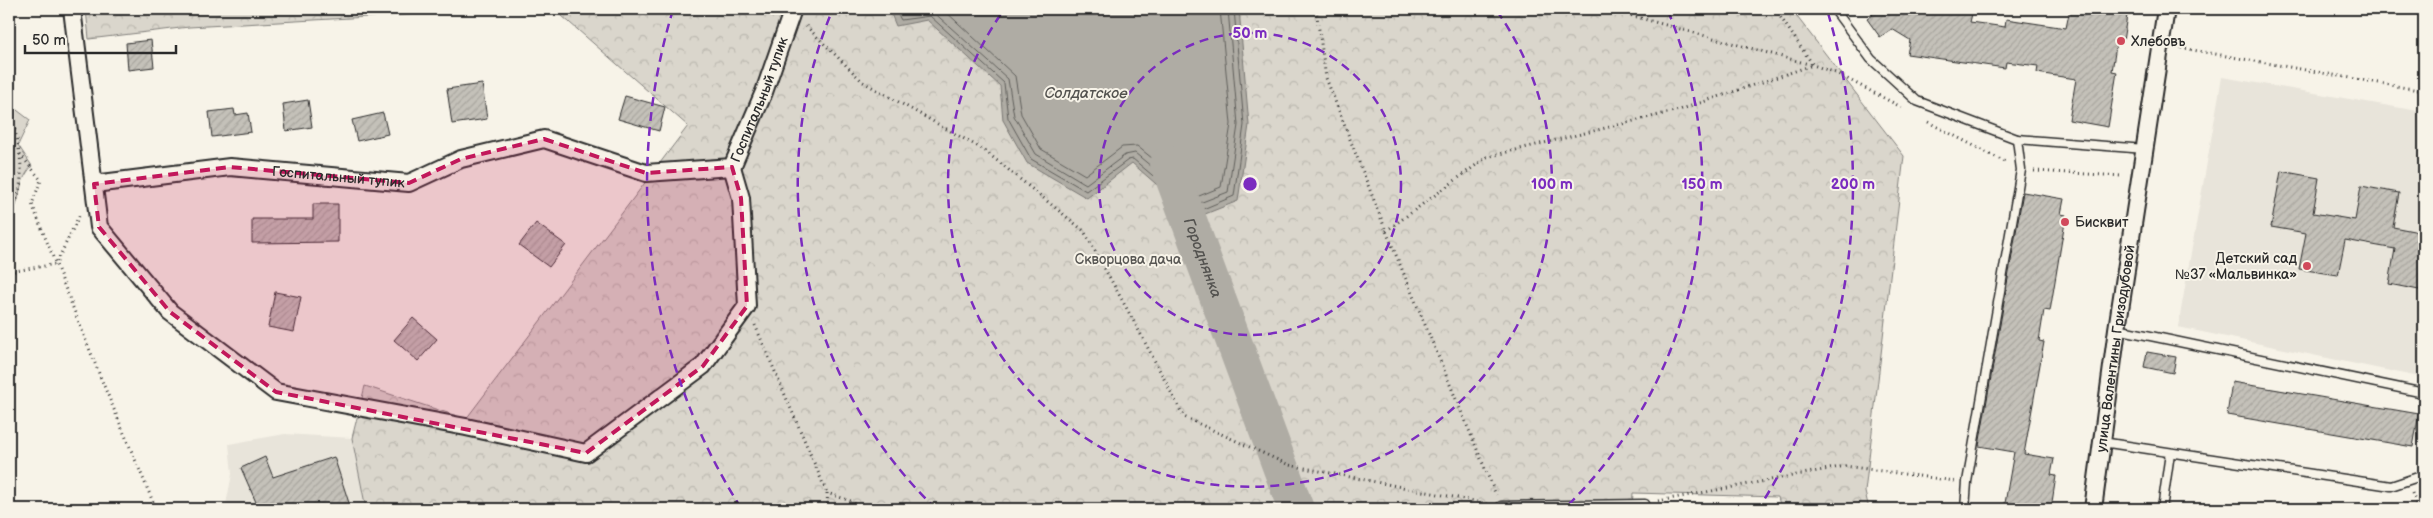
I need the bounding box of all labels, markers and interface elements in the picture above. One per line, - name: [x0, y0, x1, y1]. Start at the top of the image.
- scale bar: [25, 22, 176, 54]
- text: 50 m: [1233, 24, 1268, 43]
- text: 50 m: [32, 31, 66, 50]
- place label: Хлебовъ: [2131, 33, 2186, 50]
- street label: Госпитальный тупик: [727, 34, 792, 165]
- marker: Хлебовъ: [2115, 35, 2127, 47]
- water label: Солдатское: [1044, 84, 1128, 103]
- street label: Госпитальный тупик: [271, 163, 406, 192]
- centre of rings: [1241, 175, 1259, 193]
- text: 100 m: [1531, 175, 1573, 194]
- text: 150 m: [1681, 175, 1723, 194]
- text: 200 m: [1831, 175, 1875, 194]
- place label: Бисквит: [2075, 214, 2129, 231]
- water label: Городнянка: [1179, 215, 1226, 301]
- marker: Бисквит: [2059, 216, 2071, 228]
- street label: улица Валентины Гризодубовой: [2093, 244, 2139, 453]
- place label: Детский сад №37 «Мальвинка»: [2175, 250, 2297, 283]
- park label: Скворцова дача: [1075, 251, 1182, 268]
- marker: Детский сад №37 «Мальвинка»: [2301, 260, 2313, 272]

